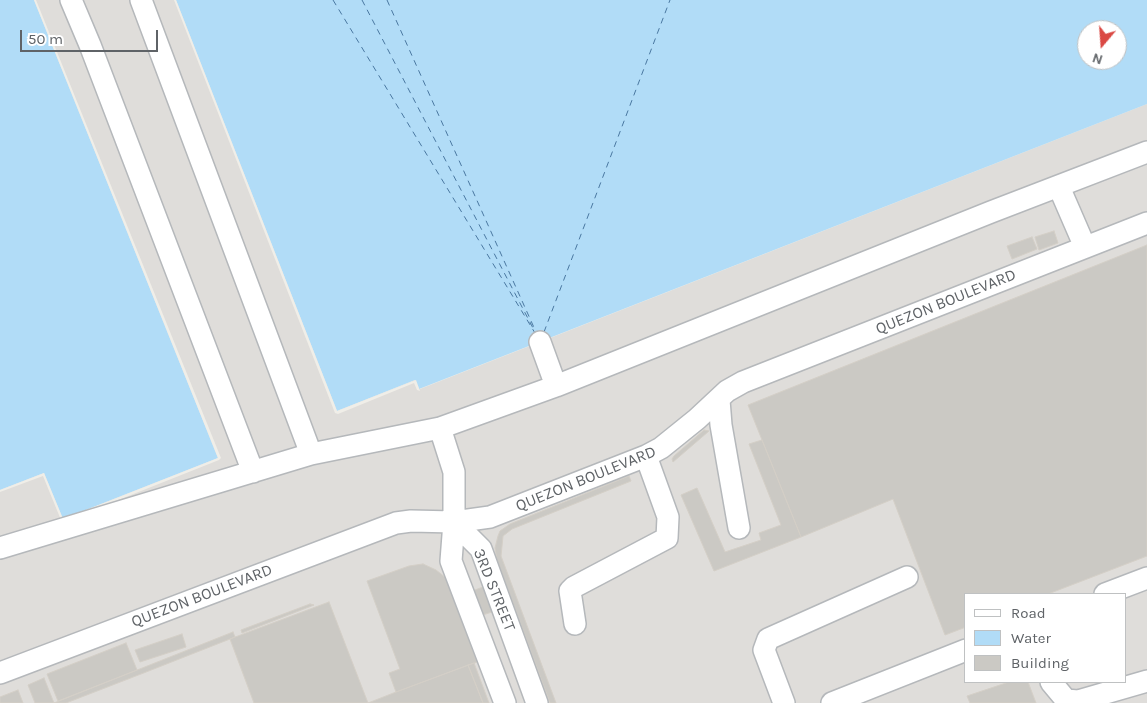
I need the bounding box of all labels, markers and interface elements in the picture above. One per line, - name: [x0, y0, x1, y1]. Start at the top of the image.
- scale bar: [22, 20, 160, 52]
- north arrow: [1077, 20, 1127, 70]
- text: 50 m: [28, 30, 63, 48]
- text: N: [1090, 49, 1105, 68]
- street label: QUEZON BOULEVARD: [873, 265, 1019, 339]
- street label: QUEZON BOULEVARD: [513, 442, 659, 516]
- street label: 3RD STREET: [469, 546, 519, 634]
- street label: QUEZON BOULEVARD: [129, 560, 275, 632]
- legend: [964, 593, 1127, 683]
- text: Road: [1011, 604, 1046, 622]
- text: Water: [1011, 629, 1051, 647]
- text: Building: [1011, 654, 1069, 672]

